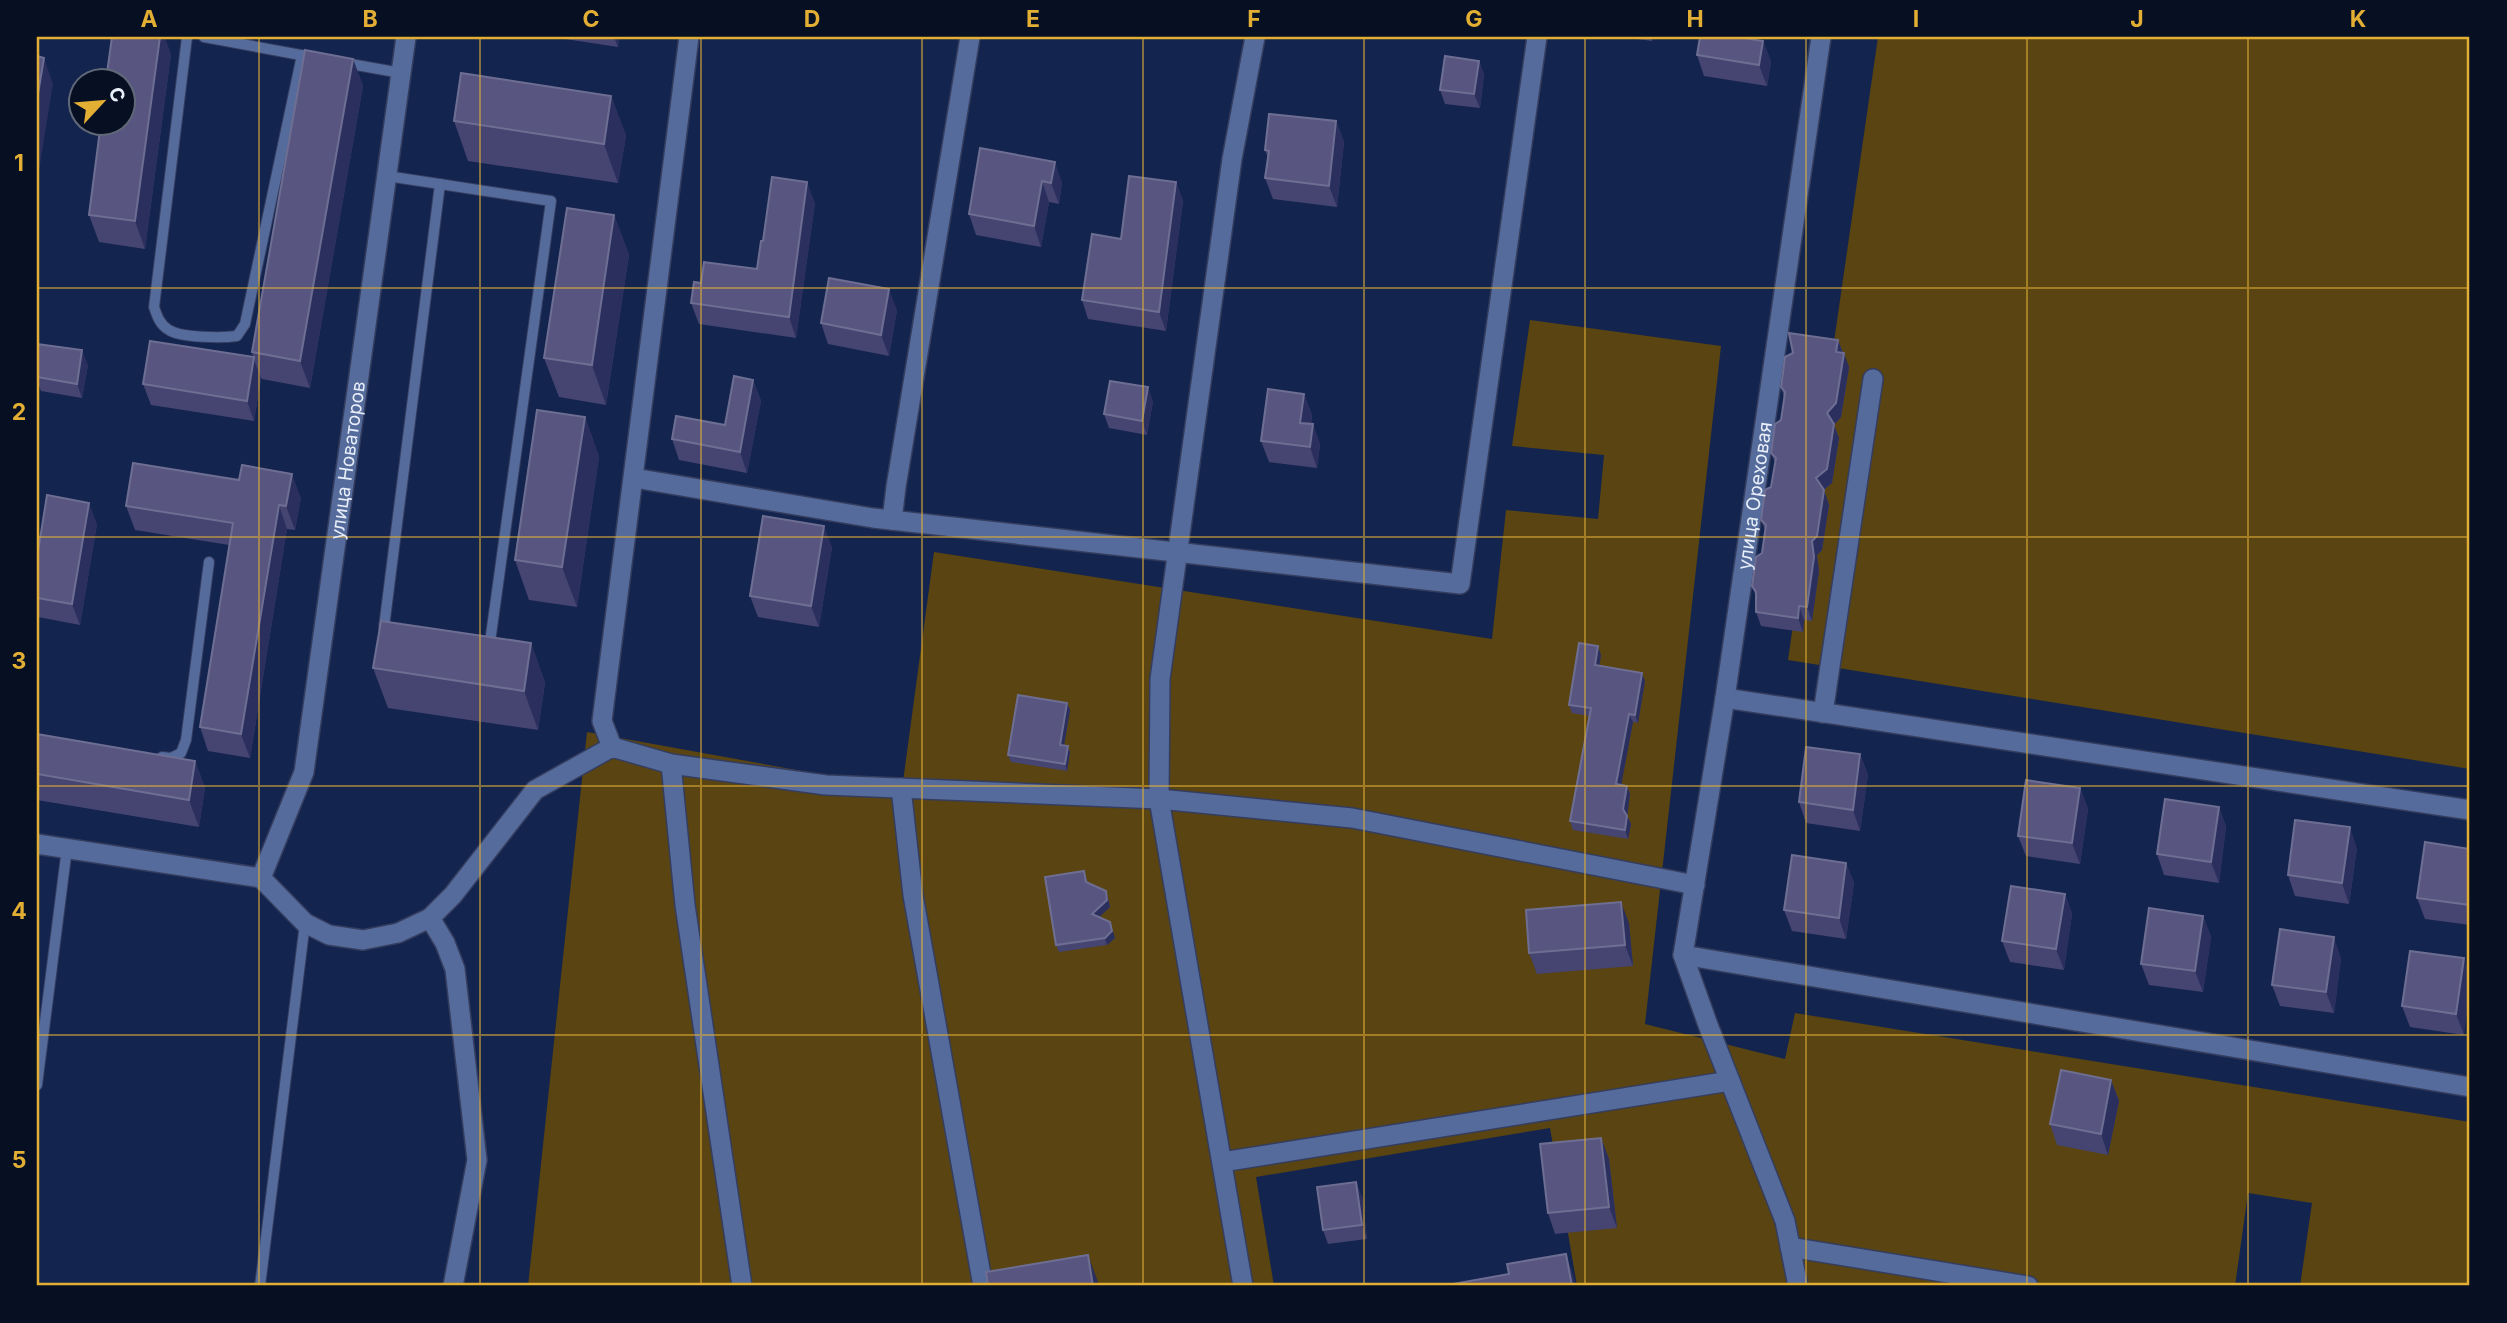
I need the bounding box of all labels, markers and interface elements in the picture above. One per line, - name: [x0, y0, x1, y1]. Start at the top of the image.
- text: A: [140, 5, 158, 33]
- text: B: [362, 5, 378, 33]
- text: C: [582, 5, 600, 33]
- text: D: [804, 5, 820, 33]
- text: E: [1026, 5, 1040, 33]
- text: F: [1247, 5, 1261, 33]
- text: G: [1465, 5, 1483, 33]
- text: H: [1686, 5, 1704, 33]
- text: I: [1913, 5, 1919, 33]
- text: J: [2130, 5, 2144, 33]
- text: K: [2350, 5, 2366, 33]
- north arrow: [66, 66, 136, 136]
- text: С: [103, 83, 130, 106]
- text: 1: [14, 149, 24, 177]
- street label: улица Новаторов: [325, 380, 370, 541]
- text: 2: [12, 398, 26, 426]
- street label: улица Ореховая: [1732, 420, 1777, 571]
- text: 3: [12, 647, 26, 675]
- text: 4: [11, 897, 27, 925]
- text: 5: [12, 1146, 26, 1174]

